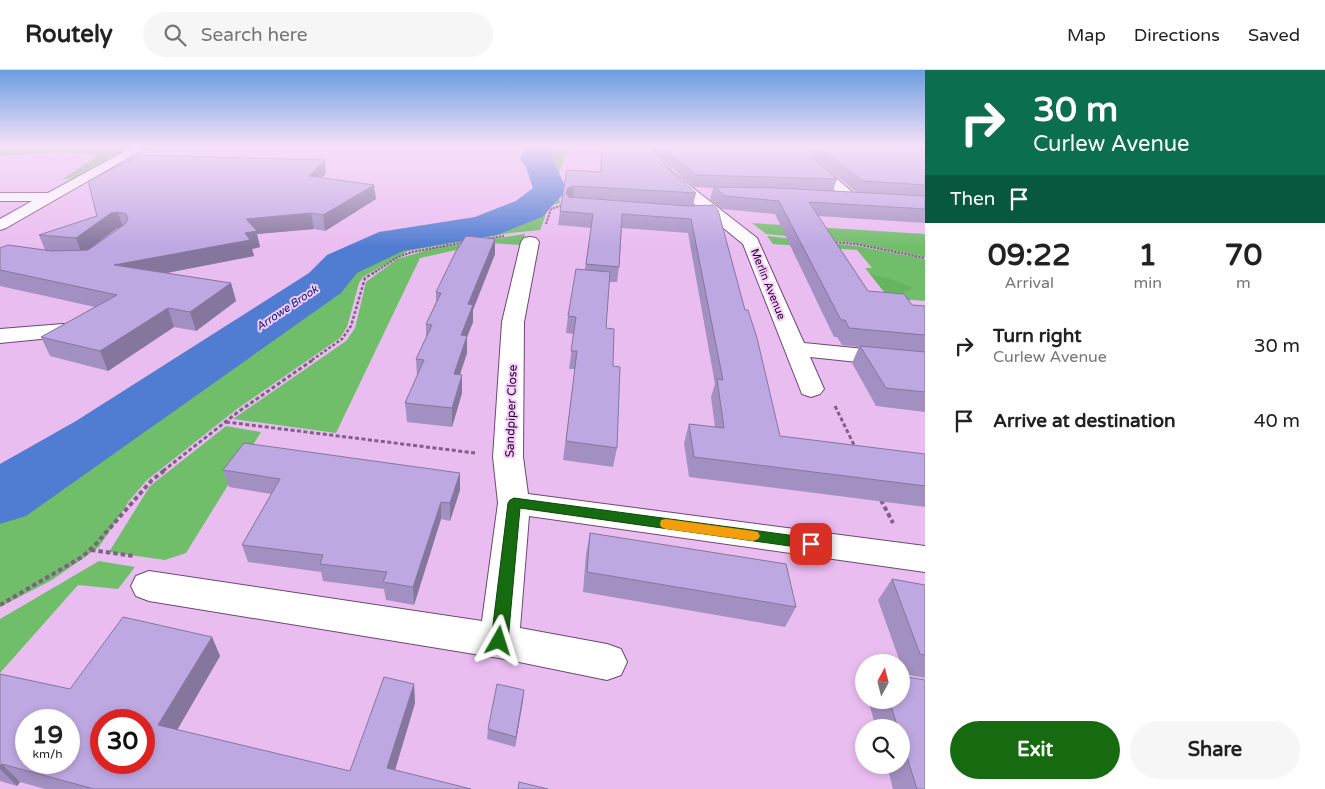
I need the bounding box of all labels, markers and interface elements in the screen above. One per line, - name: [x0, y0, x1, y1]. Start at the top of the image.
- search box: [143, 12, 493, 57]
- text: Routely: [25, 20, 113, 49]
- icon: search: [161, 21, 189, 49]
- text: Search here: [201, 24, 308, 46]
- text: Map: [1067, 24, 1106, 46]
- text: Directions: [1134, 24, 1220, 46]
- text: Saved: [1248, 24, 1300, 46]
- text: 30 m: [1033, 89, 1118, 131]
- icon: right: [950, 90, 1015, 155]
- text: Curlew Avenue: [1033, 131, 1190, 157]
- icon: arrive: [1005, 185, 1033, 213]
- text: Then: [950, 188, 995, 210]
- text: 09:22: [988, 237, 1071, 274]
- text: 1: [1138, 237, 1157, 274]
- text: 70: [1225, 237, 1262, 274]
- street label: Merlin Avenue: [748, 247, 788, 321]
- text: Arrival: [1005, 273, 1054, 293]
- text: min: [1134, 273, 1162, 293]
- text: m: [1236, 273, 1251, 293]
- water label: Arrowe Brook: [254, 282, 321, 333]
- text: Turn right: [993, 325, 1081, 347]
- icon: right: [950, 332, 978, 360]
- text: 30 m: [1254, 335, 1300, 357]
- text: Curlew Avenue: [993, 347, 1107, 367]
- street label: Sandpiper Close: [502, 364, 520, 458]
- icon: arrive: [950, 407, 978, 435]
- text: Arrive at destination: [993, 410, 1176, 432]
- text: 40 m: [1254, 410, 1300, 432]
- pin: [790, 523, 832, 565]
- icon: arrive: [797, 530, 825, 558]
- position arrow: [472, 614, 524, 666]
- north arrow: [855, 654, 910, 709]
- map controls: [855, 654, 910, 774]
- speed limit sign: 30: [90, 709, 155, 774]
- button: search: [855, 719, 910, 774]
- text: 19: [32, 720, 63, 750]
- button: Exit: [950, 721, 1120, 779]
- button: Share: [1130, 721, 1300, 779]
- text: km/h: [32, 747, 63, 761]

